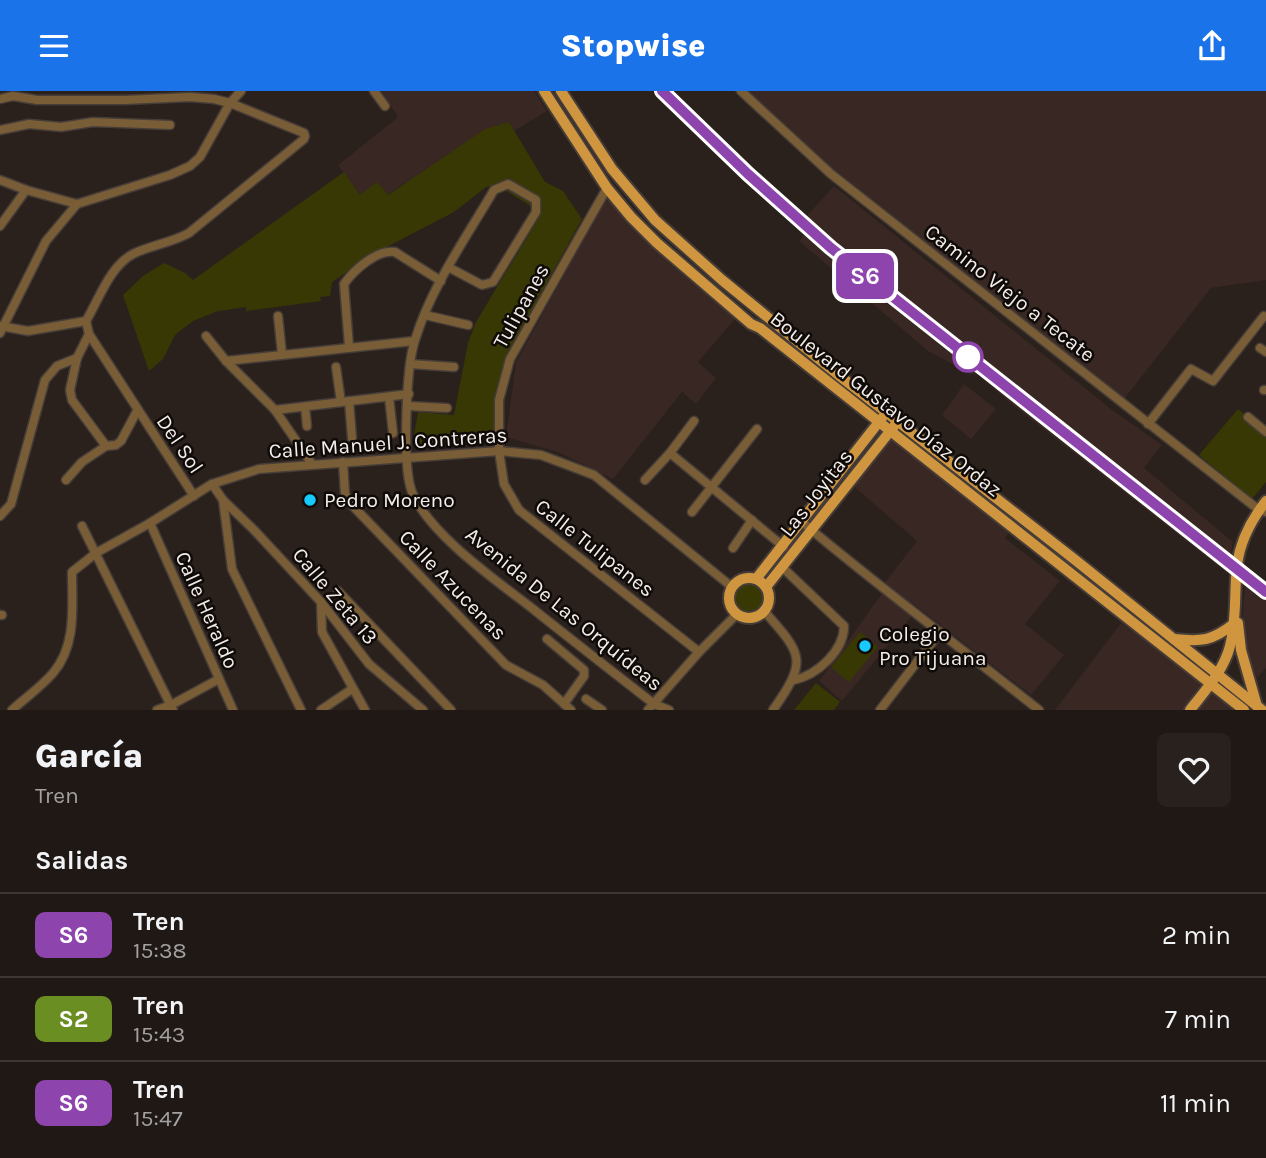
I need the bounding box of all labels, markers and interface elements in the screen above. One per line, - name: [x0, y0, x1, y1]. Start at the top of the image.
- icon: menu: [35, 27, 73, 65]
- text: Stopwise: [560, 27, 706, 64]
- icon: share: [1193, 27, 1231, 65]
- street label: Camino Viejo a Tecate: [920, 219, 1100, 367]
- line badge: S6: [834, 253, 896, 299]
- street label: Tulipanes: [488, 260, 554, 352]
- text: S6: [850, 262, 880, 290]
- street label: Boulevard Gustavo Díaz Ordaz: [766, 306, 1006, 502]
- unlabelled marker: [953, 342, 983, 372]
- street label: Del Sol: [152, 410, 208, 478]
- street label: Calle Manuel J. Contreras: [268, 423, 508, 463]
- street label: Las Joyitas: [775, 445, 857, 541]
- place label: Pedro Moreno: [324, 488, 455, 512]
- marker: Pedro Moreno: [302, 492, 318, 508]
- street label: Calle Tulipanes: [531, 494, 659, 602]
- street label: Avenida De Las Orquídeas: [461, 522, 667, 696]
- street label: Calle Azucenas: [394, 525, 512, 645]
- street label: Calle Zeta 13: [288, 543, 382, 649]
- street label: Calle Heraldo: [170, 548, 244, 672]
- place label: Colegio Pro Tijuana: [879, 622, 987, 670]
- marker: Colegio Pro Tijuana: [857, 638, 873, 654]
- button: heart: [1157, 733, 1231, 807]
- text: García: [35, 737, 143, 775]
- text: Tren: [35, 782, 79, 809]
- text: Salidas: [35, 845, 128, 876]
- text: Tren: [133, 906, 185, 937]
- text: 2 min: [1162, 920, 1231, 951]
- text: S6: [59, 921, 88, 949]
- text: 15:38: [133, 937, 187, 964]
- text: Tren: [133, 990, 185, 1021]
- text: 7 min: [1165, 1004, 1231, 1035]
- text: S2: [59, 1005, 88, 1033]
- text: 15:43: [133, 1021, 185, 1048]
- text: Tren: [133, 1074, 185, 1105]
- text: 11 min: [1160, 1088, 1231, 1119]
- text: S6: [59, 1089, 88, 1117]
- text: 15:47: [133, 1105, 183, 1132]

